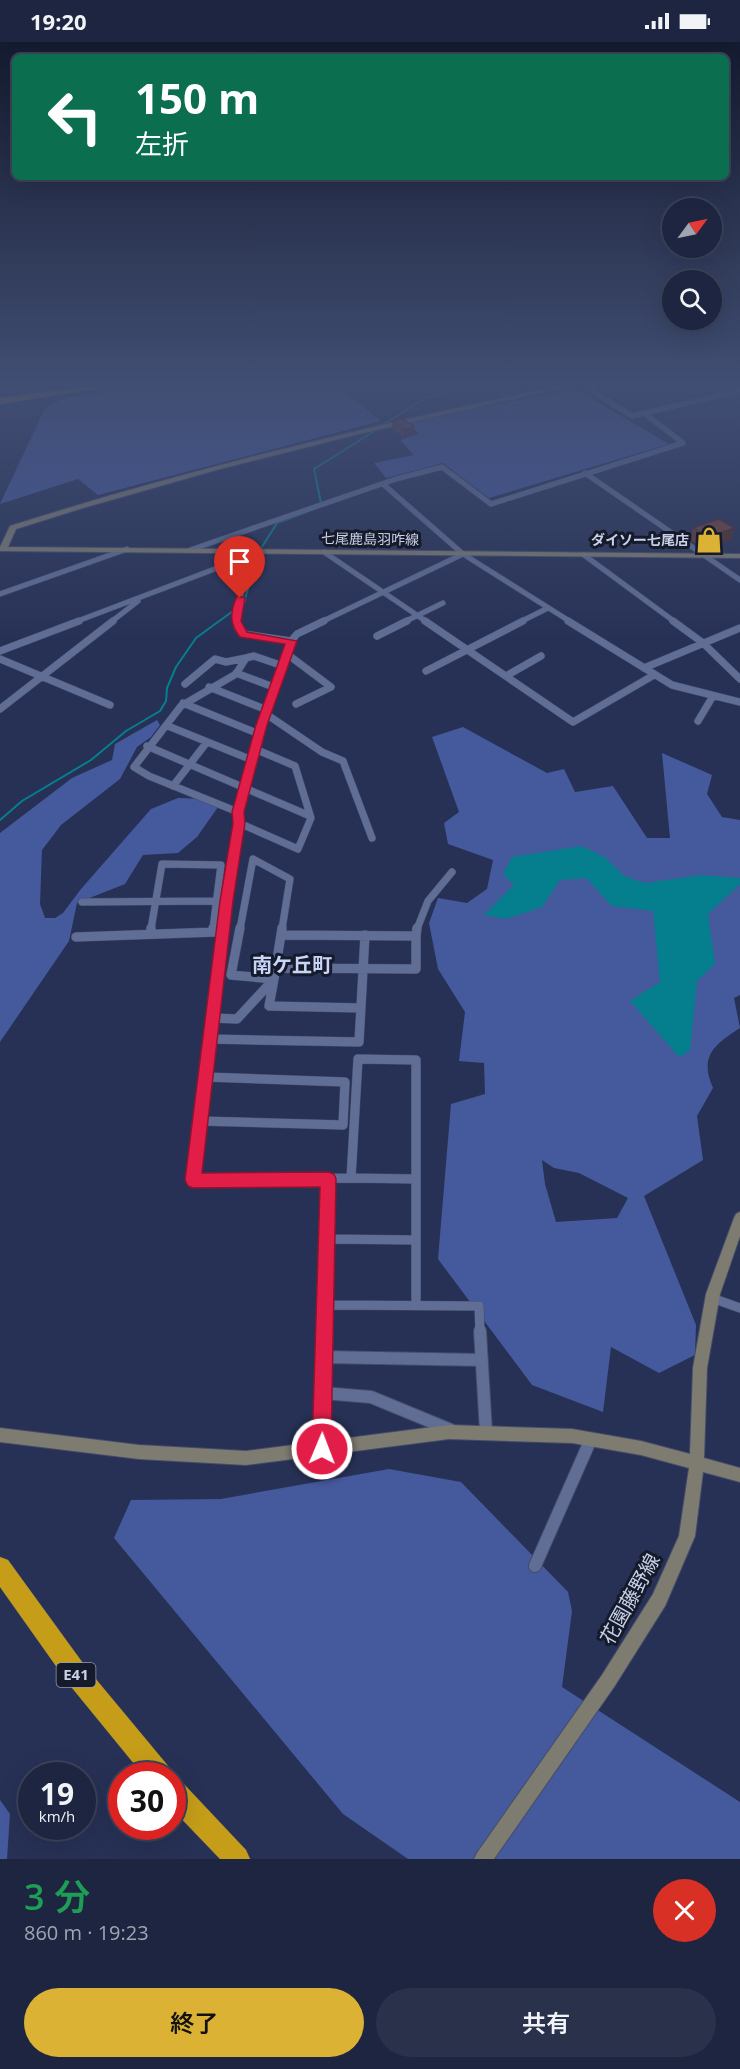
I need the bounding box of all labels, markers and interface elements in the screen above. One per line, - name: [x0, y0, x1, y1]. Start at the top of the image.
- text: 19:20: [30, 6, 87, 36]
- text: 150 m: [135, 69, 259, 126]
- icon: left: [36, 78, 114, 156]
- text: 左折: [135, 125, 189, 162]
- north arrow: [662, 198, 722, 258]
- map controls: [662, 198, 722, 330]
- button: search: [662, 270, 722, 330]
- shop icon: ダイソー七尾店: [694, 525, 724, 555]
- street label: 七尾鹿島羽咋線: [321, 528, 419, 549]
- place label: ダイソー七尾店: [591, 530, 689, 549]
- pin: [214, 536, 265, 598]
- icon: arrive: [223, 545, 256, 578]
- district label: 南ケ丘町: [252, 951, 332, 978]
- position arrow: [290, 1417, 354, 1481]
- street label: 花園藤野線: [594, 1548, 666, 1649]
- road number: E41: [56, 1663, 96, 1687]
- speed limit sign: 30: [108, 1762, 186, 1840]
- text: 19: [40, 1773, 74, 1814]
- text: km/h: [39, 1806, 75, 1826]
- text: 3 分: [24, 1872, 90, 1921]
- button: close: [653, 1879, 716, 1942]
- text: 860 m · 19:23: [24, 1919, 149, 1946]
- button: 終了: [24, 1988, 364, 2057]
- button: 共有: [376, 1988, 716, 2057]

